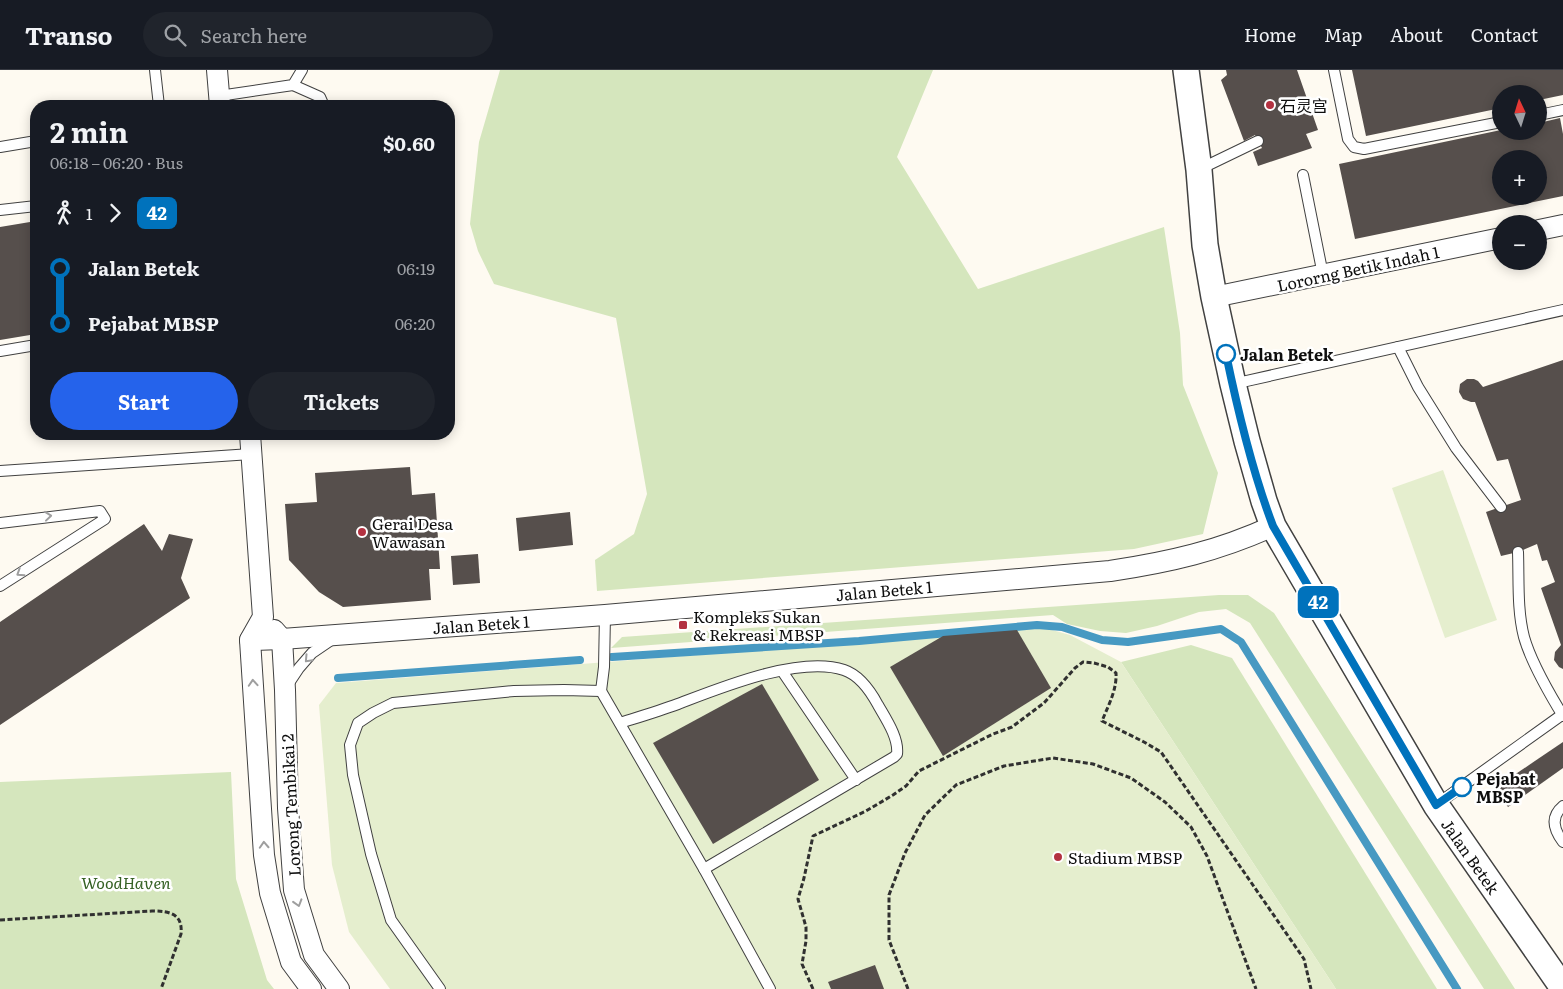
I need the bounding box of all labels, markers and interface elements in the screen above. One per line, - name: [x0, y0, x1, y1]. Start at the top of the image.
- search box: [143, 12, 493, 57]
- text: Transo: [25, 17, 113, 52]
- icon: search: [161, 21, 189, 49]
- text: Search here: [201, 21, 307, 49]
- text: Home: [1244, 21, 1296, 48]
- text: Map: [1324, 21, 1362, 48]
- text: About: [1390, 21, 1443, 48]
- text: Contact: [1471, 21, 1538, 48]
- north arrow: [1492, 85, 1548, 140]
- map controls: [1492, 85, 1547, 270]
- place label: 石灵宫: [1280, 93, 1328, 117]
- marker: 石灵宫: [1264, 99, 1276, 111]
- text: 2 min: [50, 110, 128, 152]
- text: $0.60: [383, 129, 435, 157]
- text: 06:18 – 06:20 · Bus: [50, 150, 183, 174]
- button: +: [1492, 150, 1547, 205]
- icon: walk: [50, 199, 78, 227]
- icon: forward: [101, 199, 129, 227]
- text: 42: [147, 199, 167, 226]
- text: 1: [86, 201, 93, 225]
- button: −: [1492, 215, 1547, 270]
- street label: Lororng Betik Indah 1: [1275, 239, 1442, 297]
- text: Jalan Betek: [88, 254, 199, 282]
- text: 06:19: [397, 256, 435, 280]
- text: Pejabat MBSP: [88, 309, 219, 337]
- text: 06:20: [395, 311, 435, 335]
- place label: Jalan Betek: [1240, 342, 1334, 366]
- marker: Jalan Betek: [1216, 344, 1236, 364]
- button: Start: [50, 372, 238, 430]
- button: Tickets: [248, 372, 435, 430]
- one-way arrow: [45, 511, 53, 522]
- place label: Gerai Desa Wawasan: [372, 511, 453, 553]
- marker: Gerai Desa Wawasan: [356, 526, 368, 538]
- one-way arrow: [16, 567, 25, 576]
- street label: Jalan Betek 1: [835, 574, 934, 606]
- line badge: 42: [1296, 586, 1340, 618]
- text: 42: [1308, 588, 1328, 615]
- place label: Kompleks Sukan & Rekreasi MBSP: [693, 604, 824, 646]
- street label: Jalan Betek 1: [432, 609, 531, 639]
- marker: Kompleks Sukan & Rekreasi MBSP: [677, 619, 689, 631]
- one-way arrow: [305, 653, 314, 662]
- one-way arrow: [247, 679, 258, 687]
- street label: Lorong Tembikai 2: [274, 733, 306, 877]
- place label: Pejabat MBSP: [1476, 766, 1536, 808]
- marker: Pejabat MBSP: [1452, 777, 1472, 797]
- street label: Jalan Betek: [1436, 813, 1506, 899]
- one-way arrow: [258, 841, 269, 849]
- place label: Stadium MBSP: [1068, 845, 1182, 869]
- marker: Stadium MBSP: [1052, 851, 1064, 863]
- park label: WoodHaven: [81, 870, 171, 894]
- one-way arrow: [293, 898, 303, 907]

